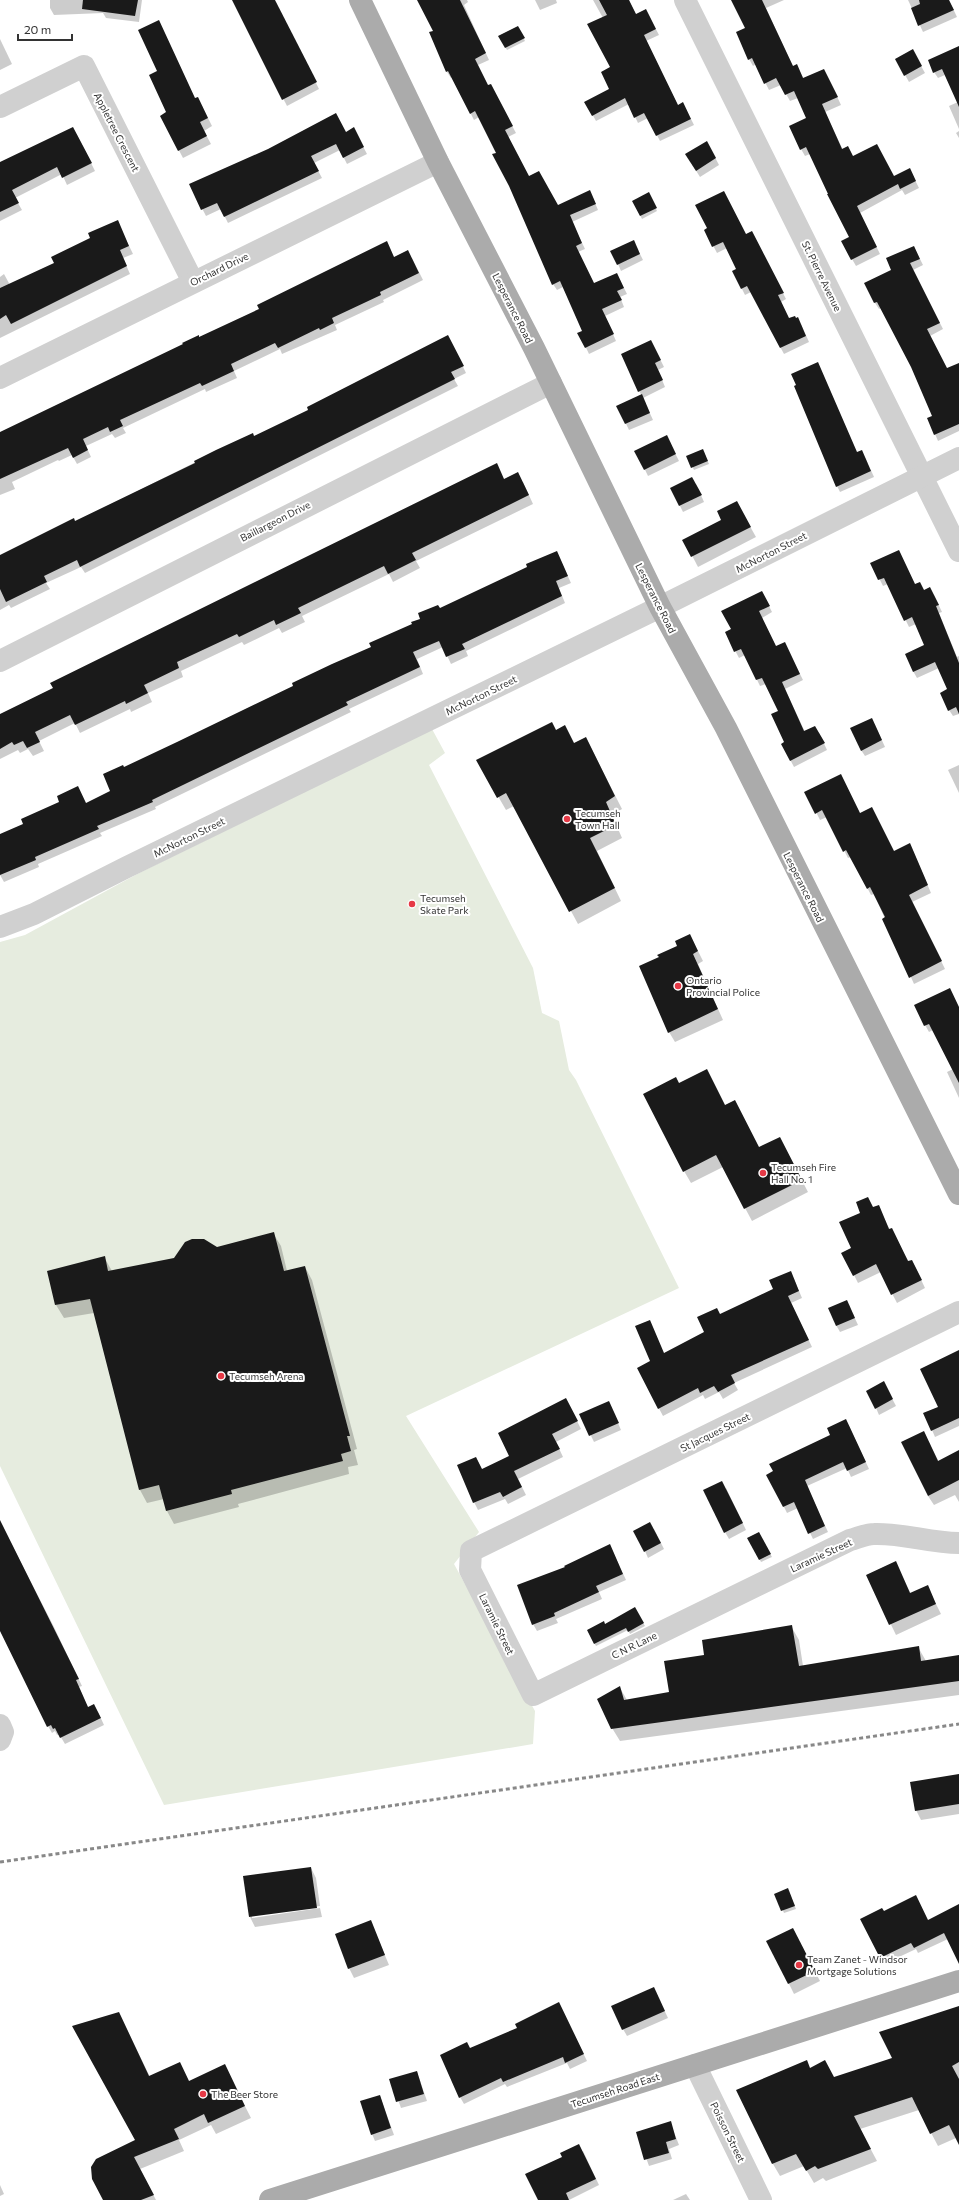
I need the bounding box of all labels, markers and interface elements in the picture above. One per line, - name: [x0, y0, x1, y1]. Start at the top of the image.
- scale bar: [18, 16, 72, 42]
- text: 20 m: [24, 22, 51, 36]
- street label: Appletree Crescent: [92, 90, 142, 174]
- street label: St. Pierre Avenue: [800, 239, 844, 313]
- street label: Orchard Drive: [188, 250, 250, 288]
- street label: Lesperance Road: [490, 271, 536, 345]
- street label: Baillargeon Drive: [238, 498, 312, 544]
- street label: McNorton Street: [734, 529, 808, 575]
- street label: Lesperance Road: [633, 561, 679, 635]
- street label: McNorton Street: [443, 673, 519, 717]
- place label: Tecumseh Town Hall: [575, 807, 621, 831]
- marker: Tecumseh Town Hall: [562, 814, 572, 824]
- street label: McNorton Street: [151, 815, 227, 859]
- street label: Lesperance Road: [781, 850, 827, 924]
- place label: Tecumseh Skate Park: [420, 892, 469, 916]
- marker: Tecumseh Skate Park: [407, 899, 417, 909]
- place label: Ontario Provincial Police: [686, 974, 760, 998]
- marker: Ontario Provincial Police: [673, 981, 683, 991]
- place label: Tecumseh Fire Hall No. 1: [771, 1161, 836, 1185]
- marker: Tecumseh Fire Hall No. 1: [758, 1168, 768, 1178]
- place label: Tecumseh Arena: [229, 1370, 304, 1382]
- marker: Tecumseh Arena: [216, 1371, 226, 1381]
- street label: St Jacques Street: [678, 1410, 752, 1454]
- street label: Laramie Street: [788, 1535, 854, 1575]
- street label: Laramie Street: [477, 1591, 517, 1657]
- street label: C N R Lane: [609, 1629, 659, 1661]
- place label: Team Zanet - Windsor Mortgage Solutions: [807, 1953, 908, 1977]
- marker: Team Zanet - Windsor Mortgage Solutions: [794, 1960, 804, 1970]
- street label: Tecumseh Road East: [569, 2070, 661, 2110]
- place label: The Beer Store: [211, 2088, 278, 2100]
- marker: The Beer Store: [198, 2089, 208, 2099]
- street label: Poisson Street: [708, 2100, 748, 2164]

